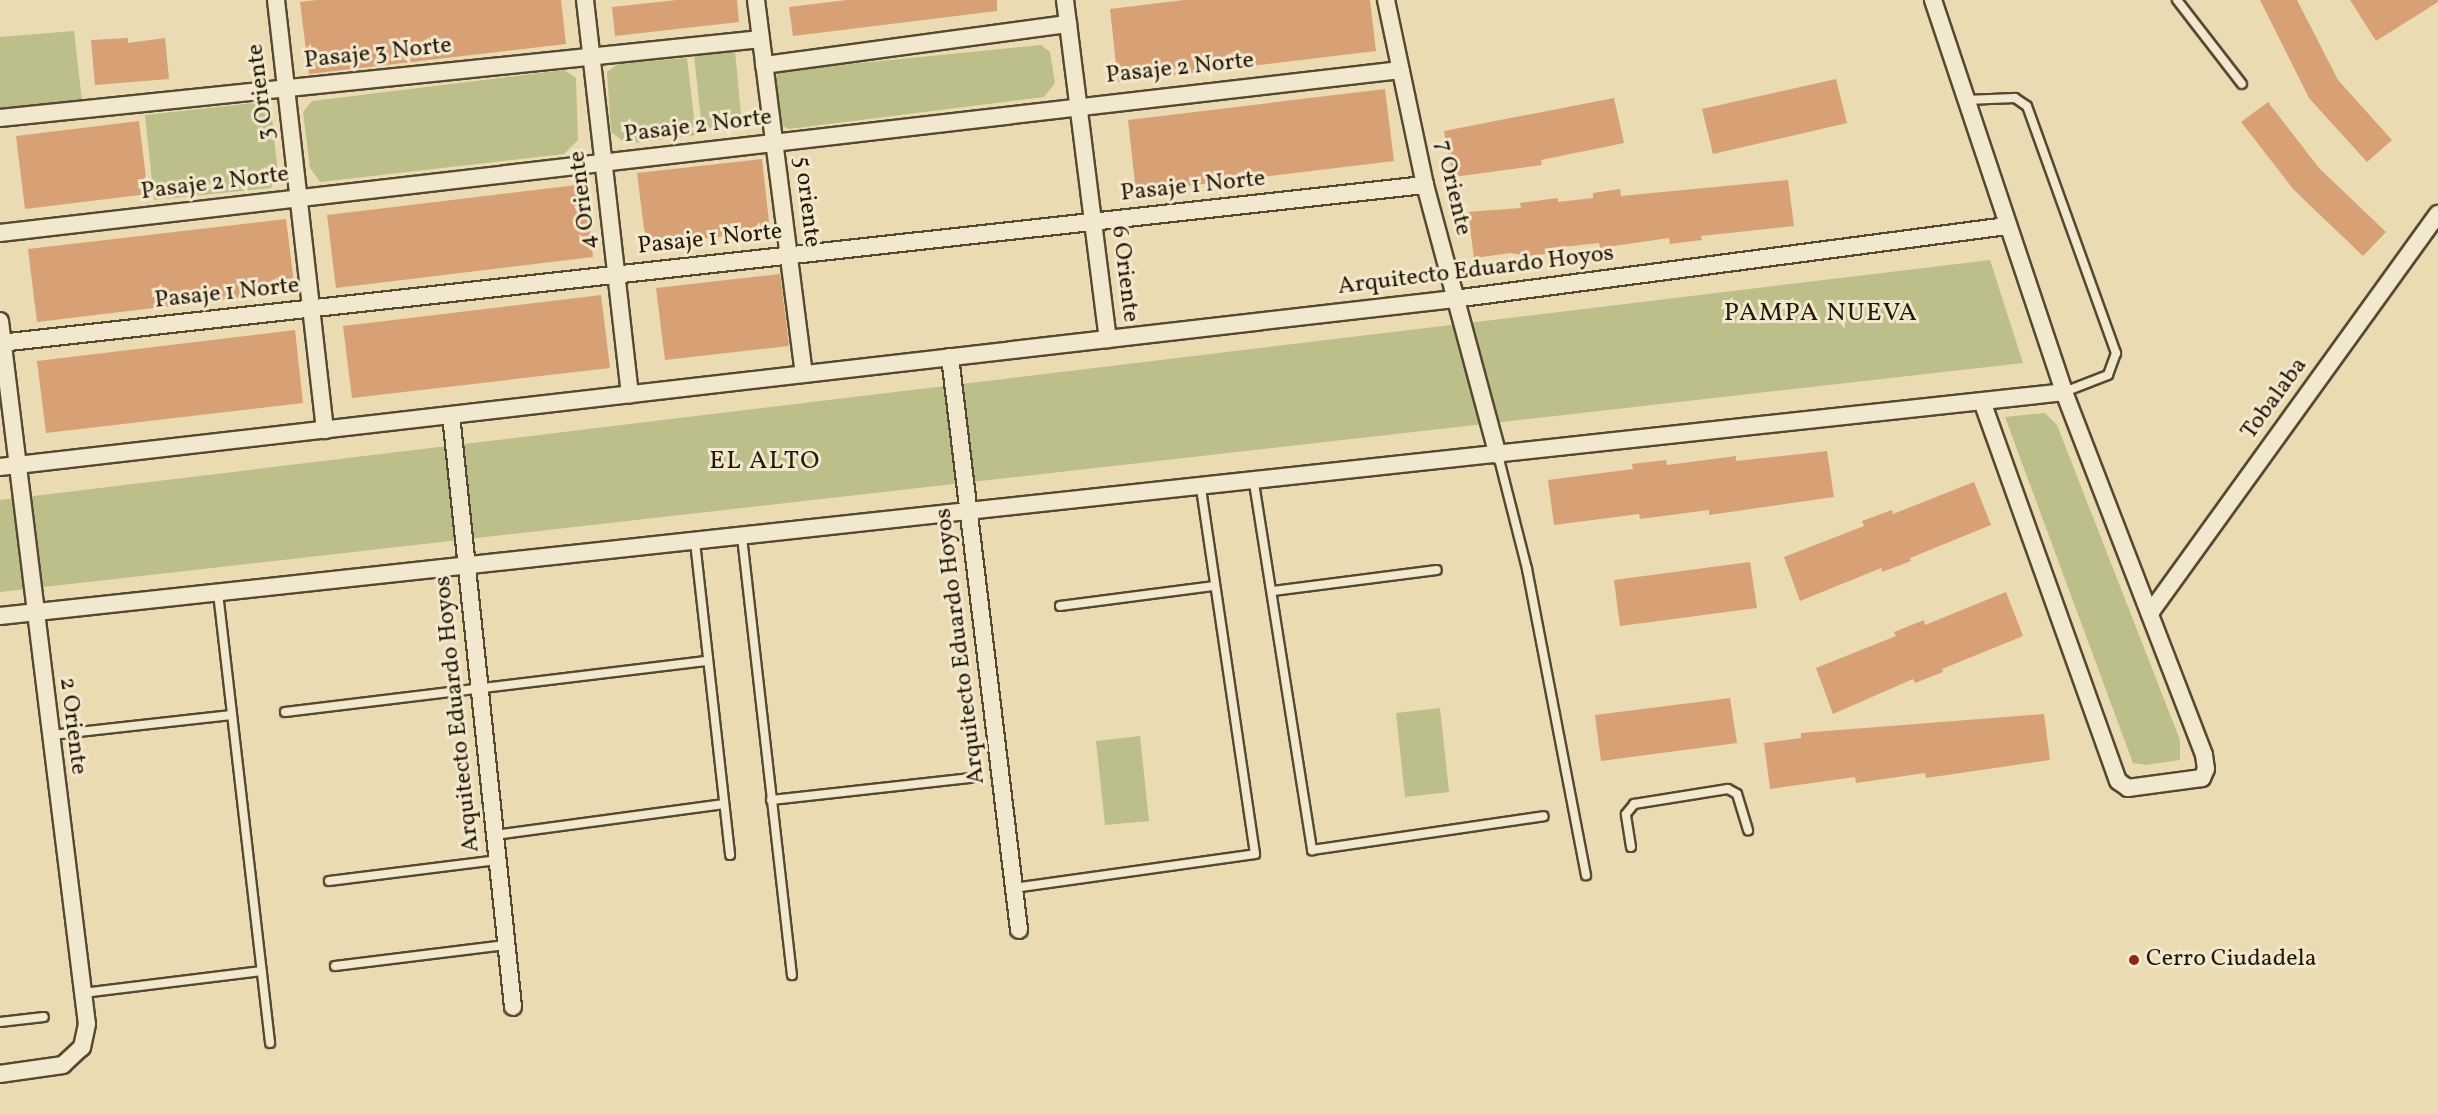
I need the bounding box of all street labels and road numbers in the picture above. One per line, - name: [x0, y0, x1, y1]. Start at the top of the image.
- street label: Pasaje 3 Norte: [303, 32, 453, 76]
- street label: 3 Oriente: [242, 42, 282, 142]
- street label: Pasaje 2 Norte: [1104, 47, 1256, 91]
- street label: Pasaje 2 Norte: [622, 104, 774, 150]
- street label: 7 Oriente: [1427, 138, 1477, 238]
- street label: 4 Oriente: [564, 149, 604, 251]
- street label: 5 oriente: [786, 155, 826, 249]
- street label: Pasaje 2 Norte: [139, 161, 291, 207]
- street label: Pasaje 1 Norte: [1119, 165, 1267, 209]
- street label: Pasaje 1 Norte: [636, 218, 784, 262]
- street label: 6 Oriente: [1104, 224, 1144, 324]
- street label: Arquitecto Eduardo Hoyos: [1336, 240, 1616, 302]
- street label: Pasaje 1 Norte: [153, 272, 301, 316]
- street label: Tobalaba: [2236, 352, 2314, 446]
- street label: Arquitecto Eduardo Hoyos: [930, 506, 992, 786]
- street label: Arquitecto Eduardo Hoyos: [429, 574, 487, 854]
- street label: 2 Oriente: [52, 676, 92, 776]

